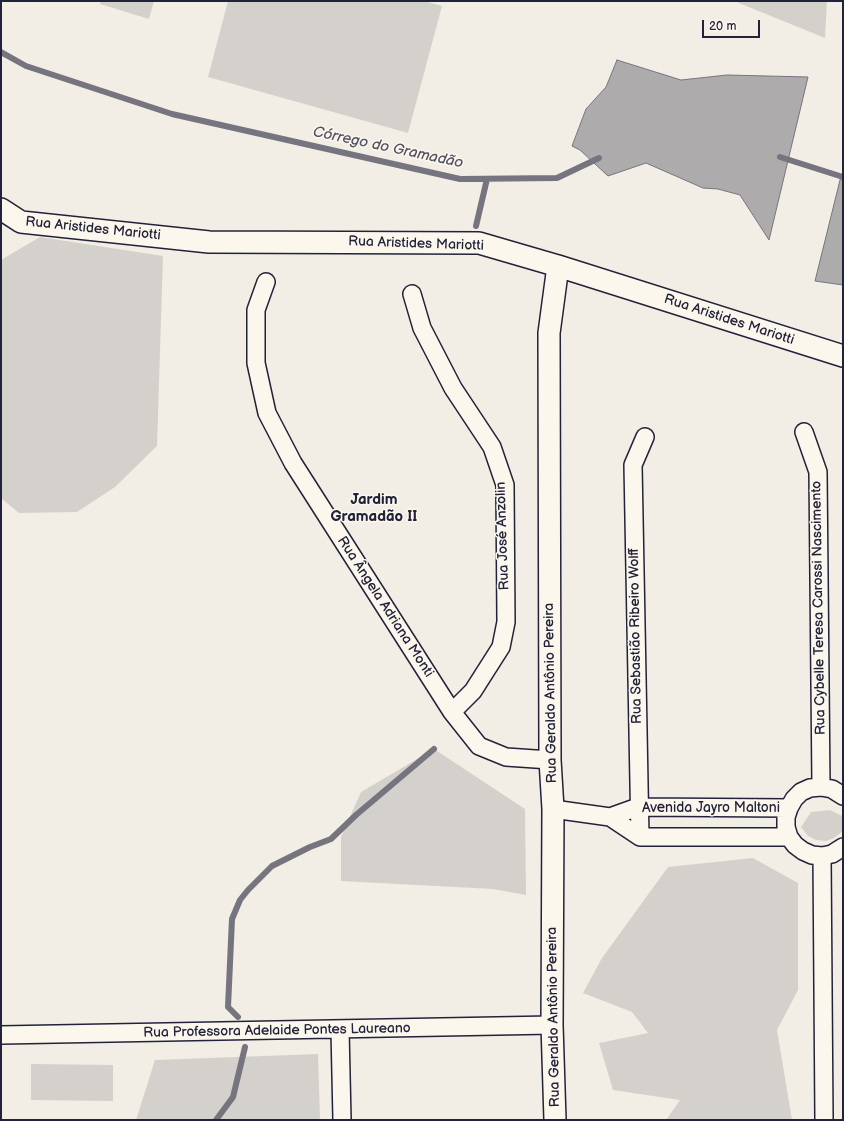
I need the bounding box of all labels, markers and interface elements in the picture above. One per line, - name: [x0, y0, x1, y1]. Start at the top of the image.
- scale bar: [704, 12, 762, 38]
- text: 20 m: [709, 19, 736, 34]
- water label: Córrego do Gramadão: [311, 123, 465, 173]
- street label: Rua Aristides Mariotti: [25, 214, 161, 244]
- street label: Rua Aristides Mariotti: [348, 233, 484, 255]
- street label: Rua Aristides Mariotti: [662, 291, 796, 349]
- street label: Rua José Anzolin: [493, 481, 513, 591]
- street label: Rua Cybelle Teresa Carossi Nascimento: [808, 481, 830, 735]
- district label: Jardim Gramadão II: [331, 491, 417, 526]
- street label: Rua Ângela Adriana Monti: [333, 533, 437, 681]
- street label: Rua Sebastião Ribeiro Wolff: [626, 548, 646, 724]
- street label: Rua Geraldo Antônio Pereira: [541, 603, 561, 783]
- street label: Avenida Jayro Maltoni: [642, 800, 780, 816]
- street label: Rua Geraldo Antônio Pereira: [544, 927, 564, 1107]
- street label: Rua Professora Adelaide Pontes Laureano: [143, 1020, 411, 1042]

